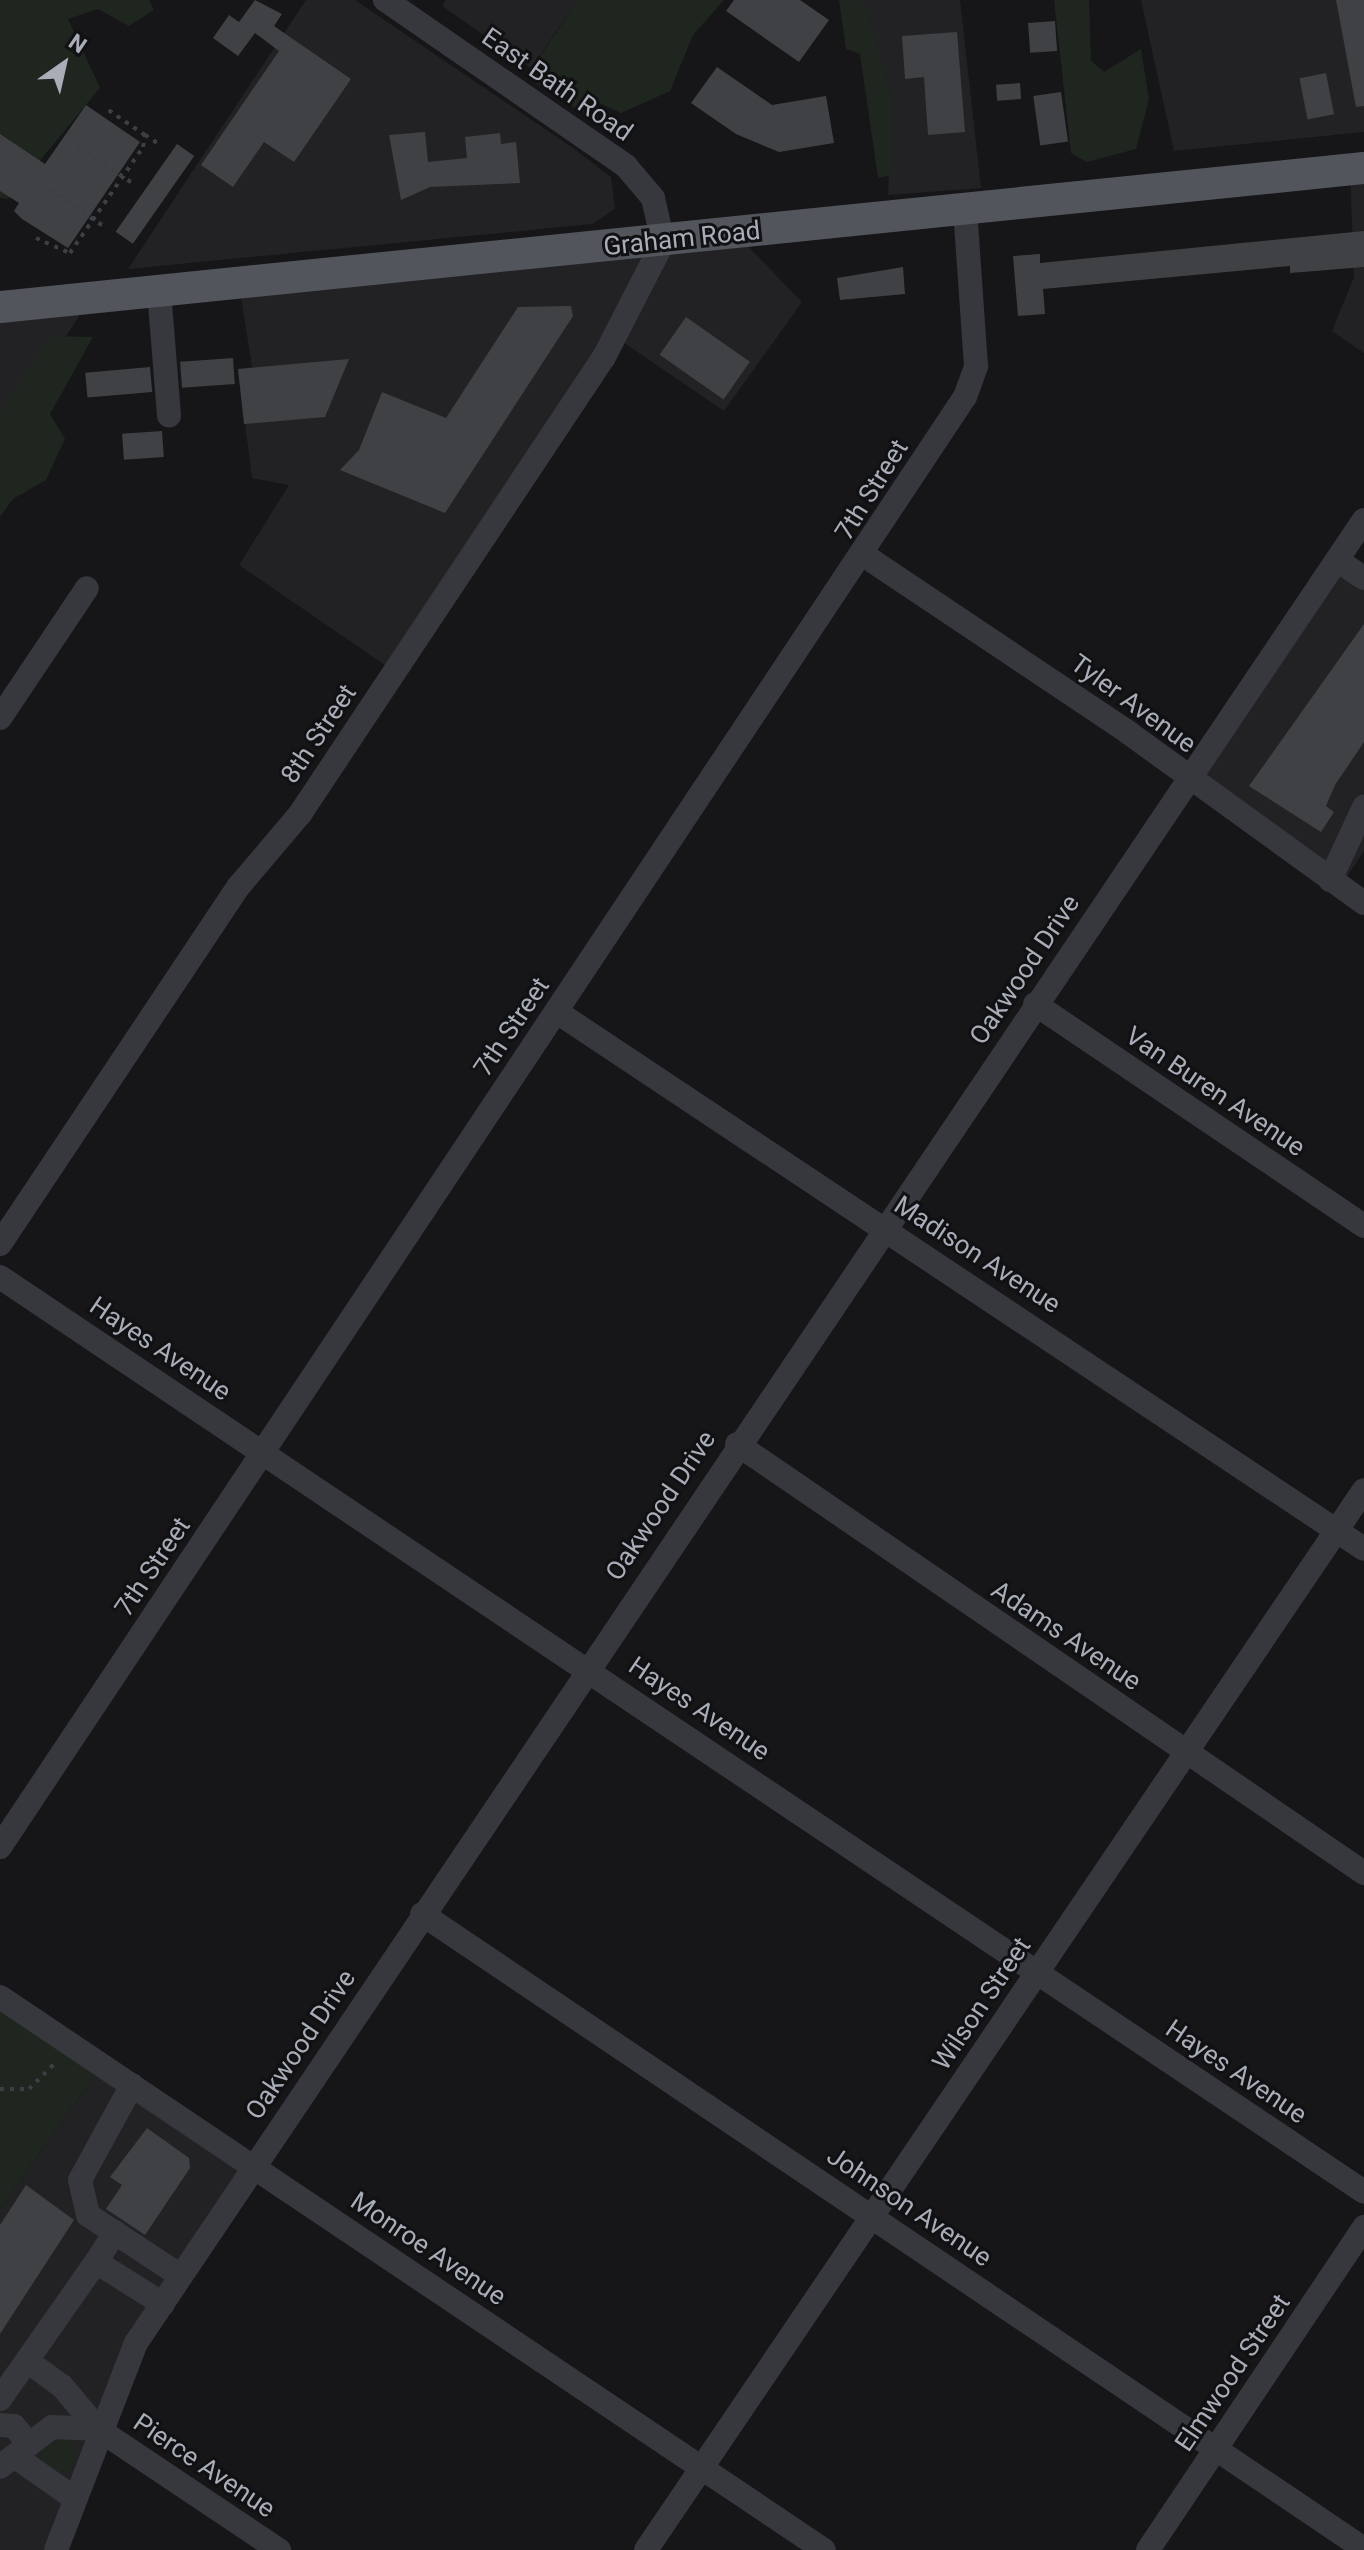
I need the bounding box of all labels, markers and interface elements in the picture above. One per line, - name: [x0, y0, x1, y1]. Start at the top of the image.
- street label: East Bath Road: [476, 22, 638, 148]
- north arrow: [24, 24, 104, 104]
- text: N: [64, 29, 91, 58]
- street label: Graham Road: [602, 215, 762, 263]
- street label: 7th Street: [829, 434, 915, 546]
- street label: Tyler Avenue: [1064, 648, 1202, 760]
- street label: 8th Street: [275, 679, 363, 789]
- street label: Oakwood Drive: [963, 889, 1087, 1051]
- street label: 7th Street: [468, 972, 556, 1082]
- street label: Van Buren Avenue: [1119, 1020, 1311, 1164]
- street label: Madison Avenue: [888, 1190, 1066, 1320]
- street label: Hayes Avenue: [84, 1290, 236, 1408]
- street label: Oakwood Drive: [599, 1425, 723, 1587]
- street label: 7th Street: [109, 1512, 197, 1622]
- street label: Adams Avenue: [985, 1575, 1147, 1697]
- street label: Hayes Avenue: [623, 1650, 775, 1768]
- street label: Wilson Street: [926, 1932, 1038, 2076]
- street label: Oakwood Drive: [239, 1964, 363, 2126]
- street label: Hayes Avenue: [1160, 2013, 1312, 2131]
- street label: Johnson Avenue: [821, 2140, 997, 2274]
- street label: Monroe Avenue: [344, 2186, 512, 2312]
- street label: Elmwood Street: [1169, 2289, 1297, 2457]
- street label: Pierce Avenue: [127, 2407, 281, 2525]

